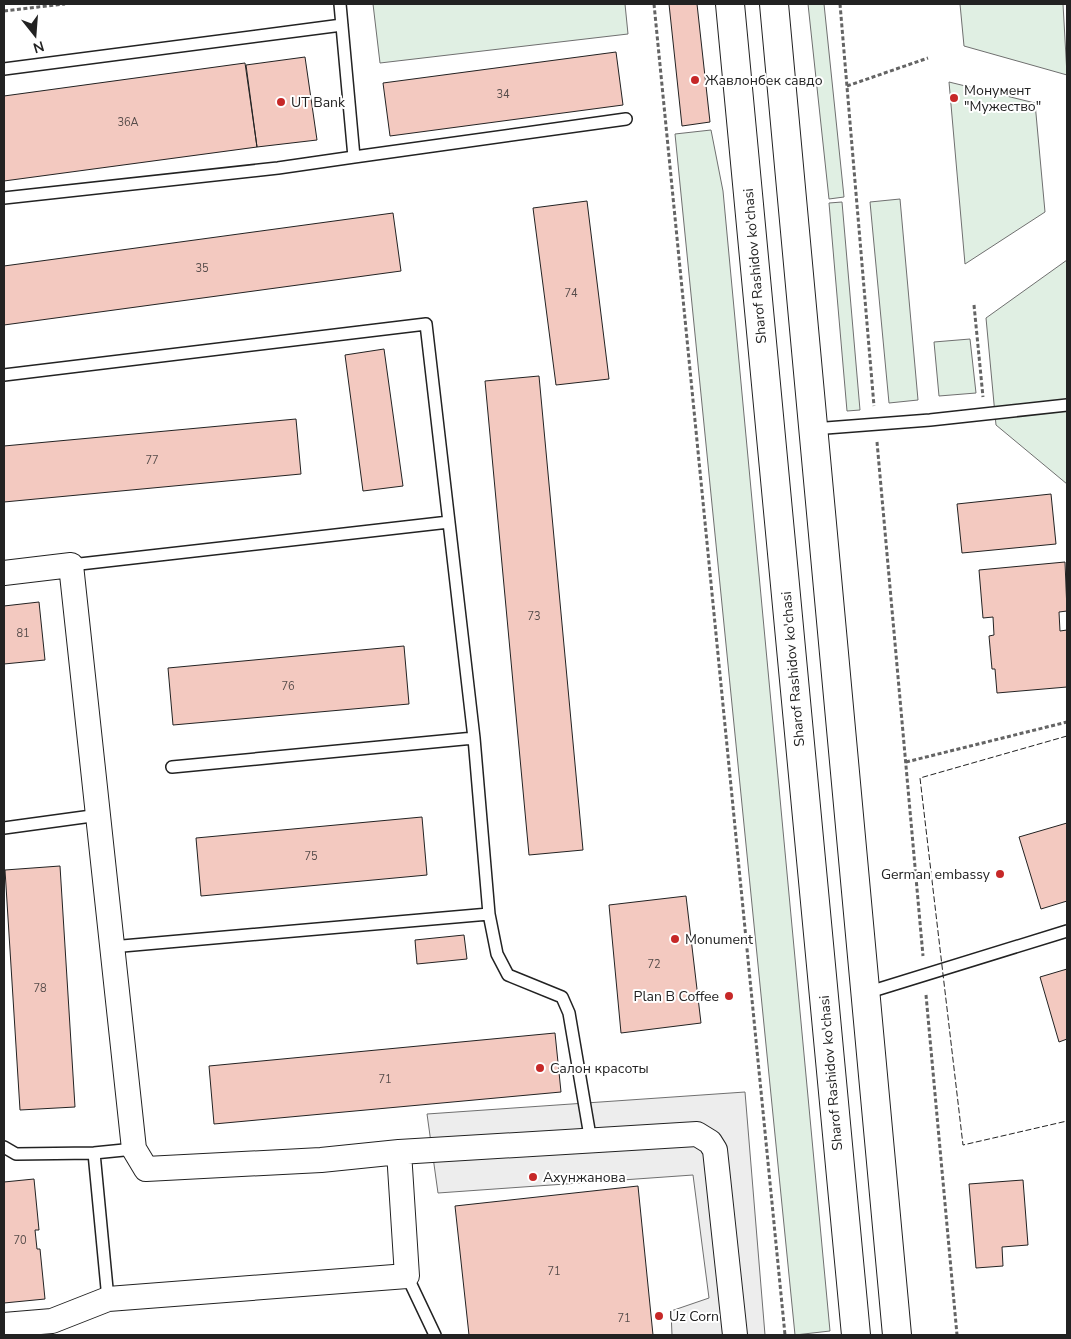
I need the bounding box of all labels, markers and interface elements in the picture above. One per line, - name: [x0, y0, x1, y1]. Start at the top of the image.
- north arrow: [10, 10, 60, 60]
- text: N: [31, 36, 46, 58]
- place label: Жавлонбек савдо: [705, 71, 823, 90]
- marker: Жавлонбек савдо: [689, 74, 701, 86]
- place label: Монумент "Мужество": [964, 81, 1041, 116]
- house number: 34: [496, 87, 510, 102]
- marker: Монумент "Мужество": [948, 92, 960, 104]
- place label: UT Bank: [291, 93, 346, 112]
- marker: UT Bank: [275, 96, 287, 108]
- house number: 36A: [117, 115, 139, 130]
- street label: Sharof Rashidov ko'chasi: [739, 188, 771, 344]
- house number: 35: [195, 261, 209, 276]
- house number: 74: [564, 286, 578, 301]
- house number: 77: [145, 453, 159, 468]
- street label: Sharof Rashidov ko'chasi: [777, 591, 809, 747]
- house number: 73: [527, 609, 541, 624]
- house number: 81: [16, 626, 30, 641]
- house number: 76: [281, 679, 295, 694]
- house number: 75: [304, 849, 318, 864]
- place label: German embassy: [881, 865, 991, 884]
- marker: German embassy: [994, 868, 1006, 880]
- place label: Monument: [685, 930, 753, 949]
- marker: Monument: [669, 933, 681, 945]
- house number: 72: [647, 957, 661, 972]
- house number: 78: [33, 981, 47, 996]
- place label: Plan B Coffee: [634, 987, 719, 1006]
- marker: Plan B Coffee: [723, 990, 735, 1002]
- street label: Sharof Rashidov ko'chasi: [815, 995, 847, 1151]
- place label: Салон красоты: [550, 1059, 649, 1078]
- marker: Салон красоты: [534, 1062, 546, 1074]
- house number: 71: [378, 1072, 392, 1087]
- place label: Ахунжанова: [543, 1168, 626, 1187]
- marker: Ахунжанова: [527, 1171, 539, 1183]
- house number: 70: [13, 1233, 27, 1248]
- house number: 71: [547, 1264, 561, 1279]
- place label: Uz Corn: [669, 1307, 719, 1326]
- marker: Uz Corn: [653, 1310, 665, 1322]
- house number: 71: [617, 1311, 631, 1326]

